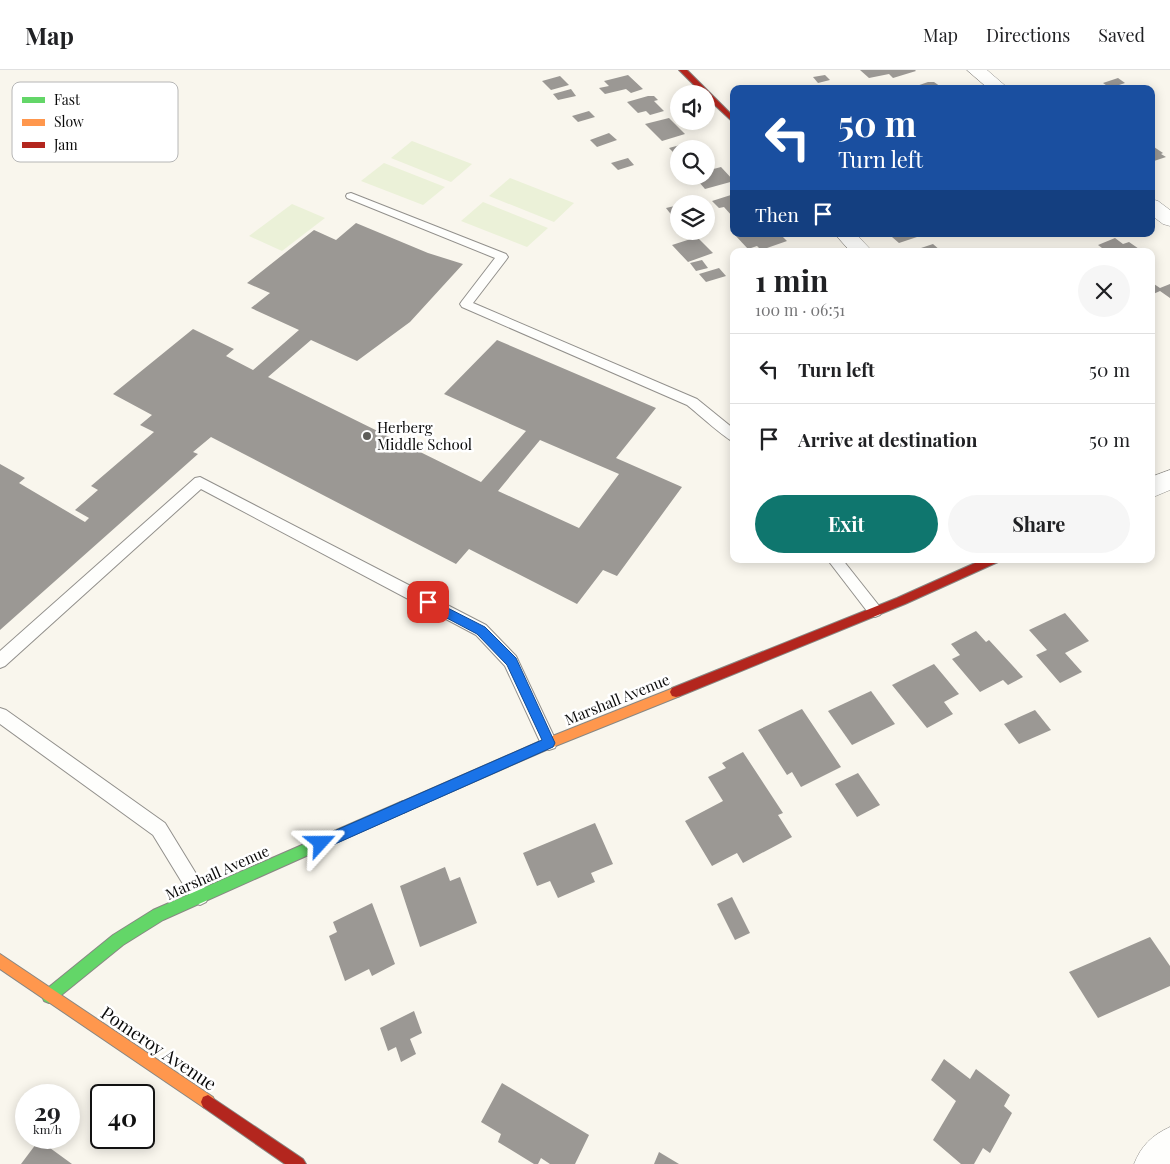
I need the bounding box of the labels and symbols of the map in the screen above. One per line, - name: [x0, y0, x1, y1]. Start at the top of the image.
- legend: [12, 82, 178, 162]
- text: Fast: [54, 90, 81, 109]
- text: Slow: [54, 112, 84, 131]
- text: Jam: [53, 135, 78, 154]
- place label: Herberg Middle School: [377, 417, 472, 454]
- marker: Herberg Middle School: [361, 430, 373, 442]
- pin: [407, 581, 449, 623]
- street label: Marshall Avenue: [562, 669, 672, 729]
- position arrow: [294, 816, 346, 868]
- street label: Marshall Avenue: [162, 840, 272, 904]
- street label: Pomeroy Avenue: [97, 1000, 221, 1096]
- speed limit sign: 40: [90, 1084, 155, 1149]

